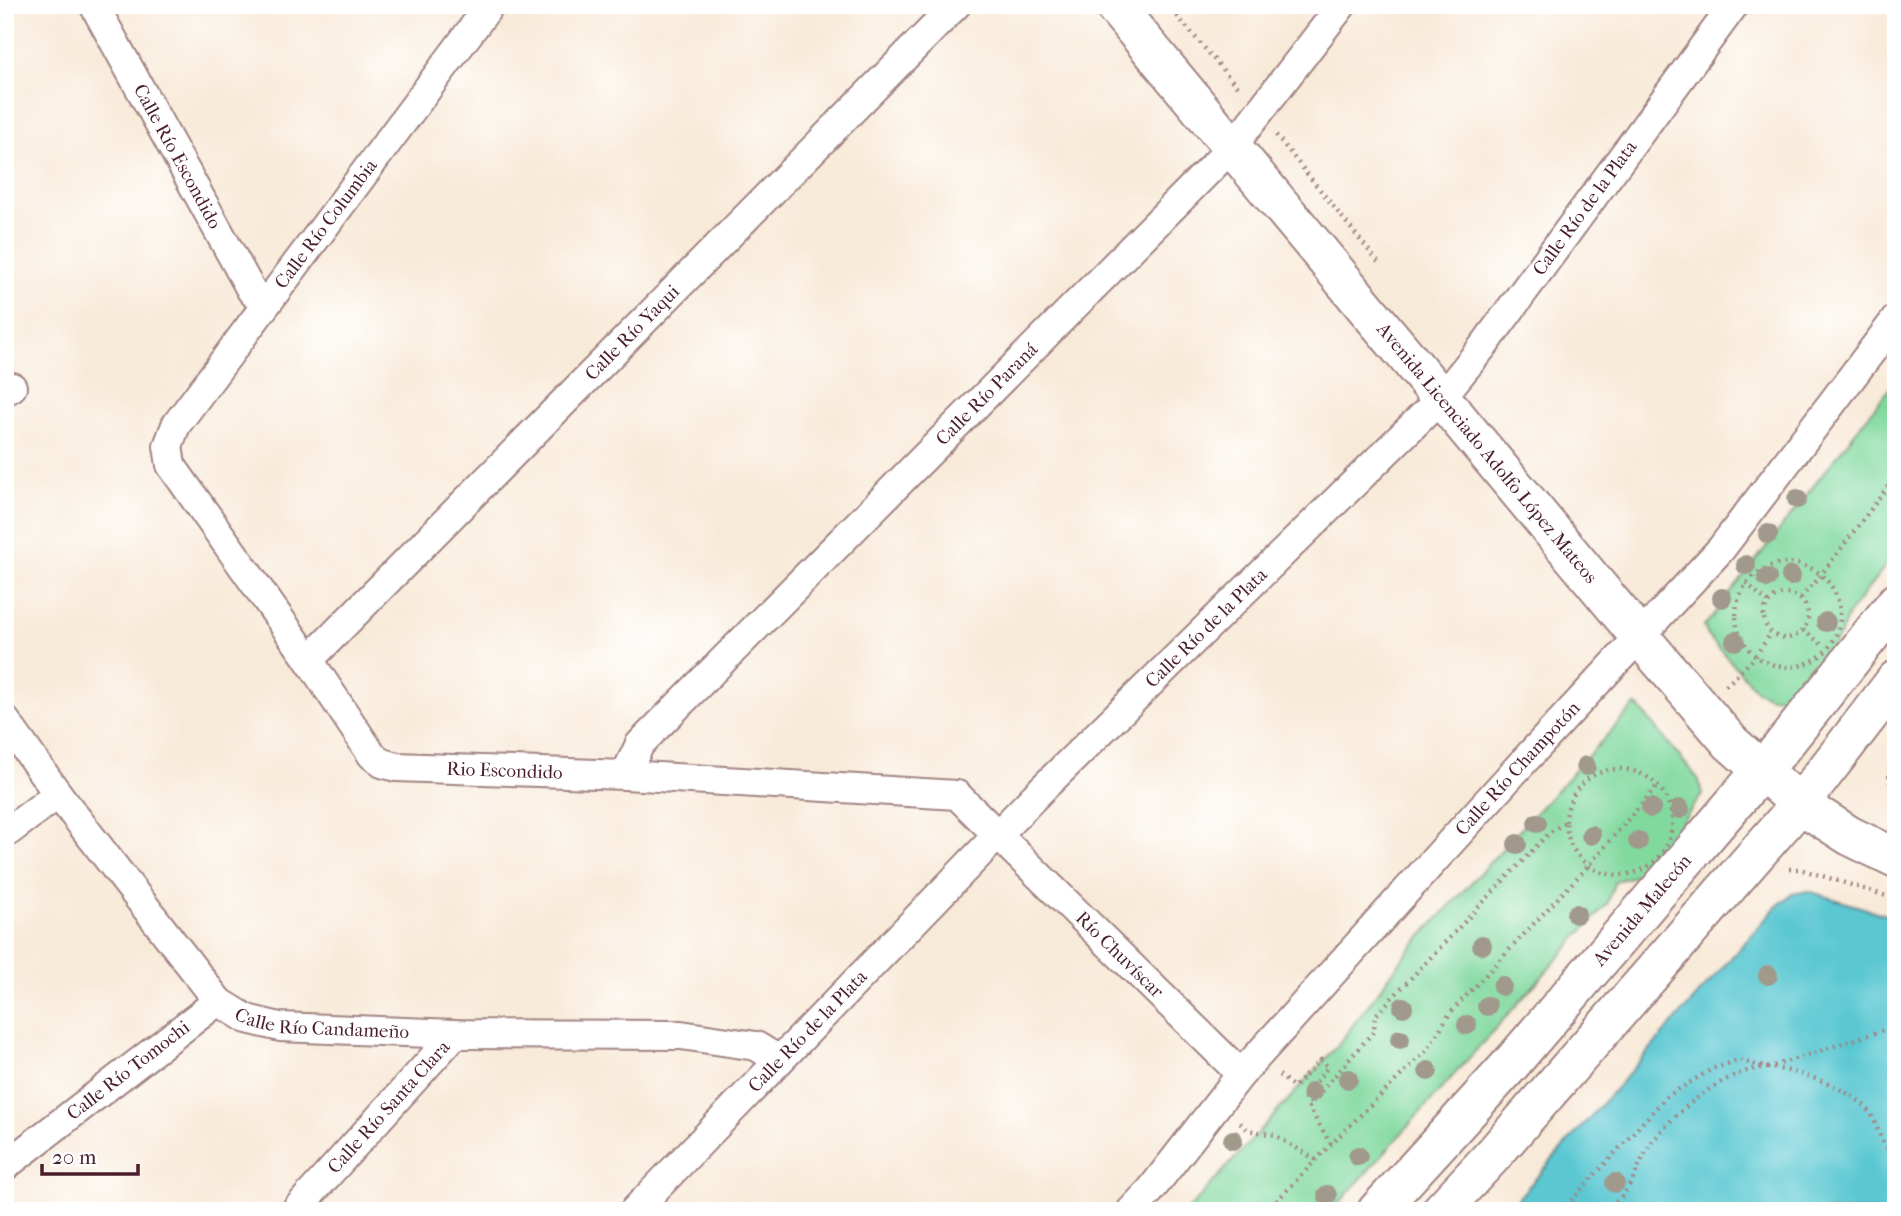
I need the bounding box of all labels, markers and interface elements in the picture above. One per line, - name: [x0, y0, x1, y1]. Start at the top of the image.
- street label: Calle Río Escondido: [129, 80, 226, 233]
- street label: Calle Río de la Plata: [1528, 136, 1642, 280]
- street label: Calle Río Columbia: [270, 155, 382, 293]
- street label: Calle Río Yaqui: [581, 280, 684, 385]
- street label: Avenida Licenciado Adolfo López Mateos: [1372, 318, 1602, 588]
- street label: Calle Río Paraná: [931, 338, 1042, 450]
- street label: Calle Río de la Plata: [1141, 563, 1272, 692]
- street label: Calle Río Champotón: [1451, 697, 1585, 840]
- street label: Rio Escondido: [446, 758, 563, 784]
- street label: Avenida Malecón: [1588, 850, 1696, 971]
- street label: Río Chuvíscar: [1071, 907, 1169, 1003]
- street label: Calle Río de la Plata: [744, 965, 872, 1097]
- street label: Calle Río Candameño: [230, 1003, 410, 1043]
- street label: Calle Río Tomochi: [63, 1016, 194, 1125]
- street label: Calle Río Santa Clara: [323, 1036, 455, 1178]
- scale bar: [42, 1132, 138, 1176]
- text: 20 m: [52, 1145, 97, 1169]

